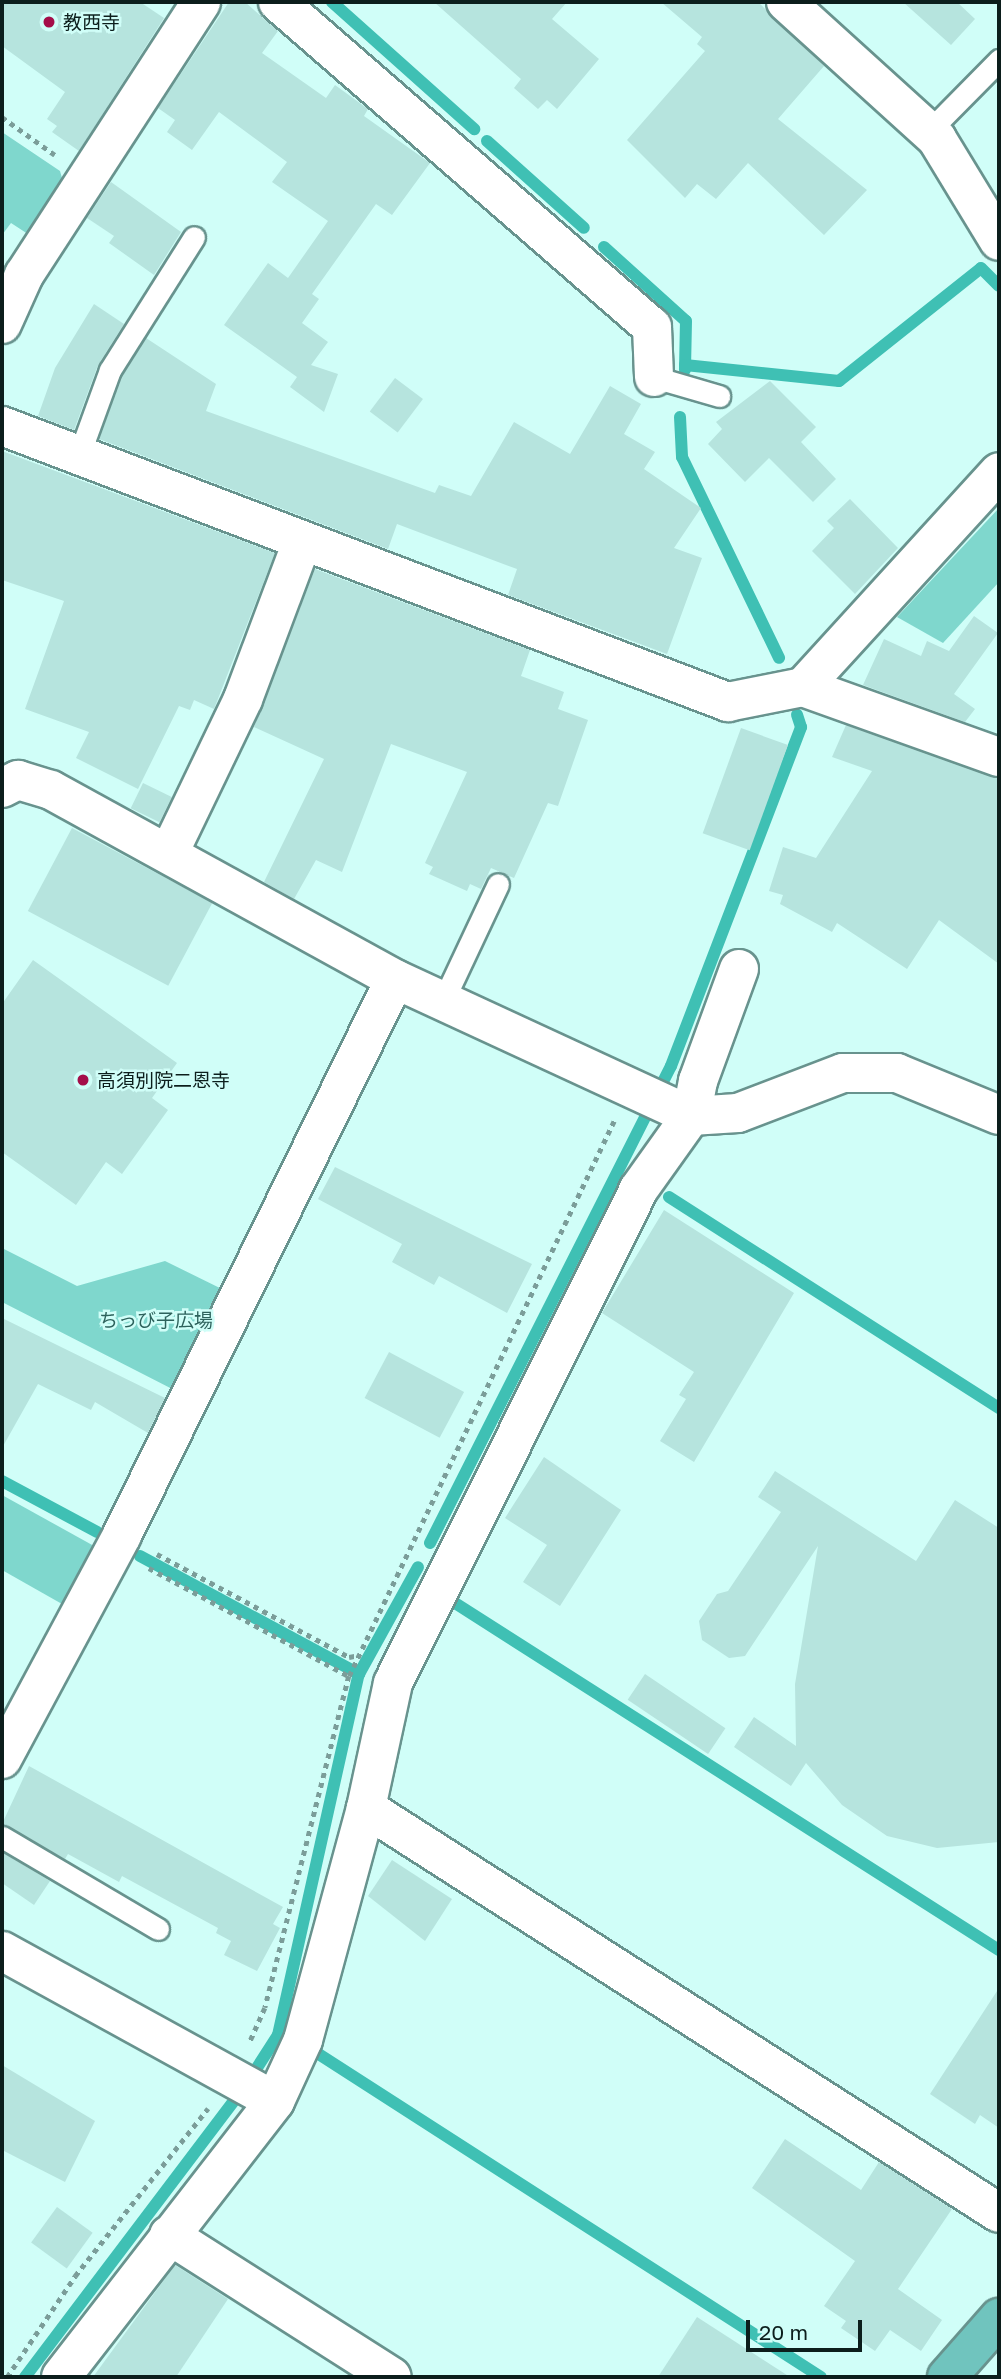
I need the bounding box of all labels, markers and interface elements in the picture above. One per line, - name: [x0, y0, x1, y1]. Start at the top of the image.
- place label: 教西寺: [63, 11, 120, 33]
- marker: 教西寺: [41, 14, 57, 30]
- place label: 高須別院二恩寺: [97, 1069, 230, 1091]
- marker: 高須別院二恩寺: [75, 1072, 91, 1088]
- park label: ちっび子広場: [99, 1309, 213, 1331]
- scale bar: [749, 2306, 864, 2350]
- text: 20 m: [759, 2319, 808, 2345]

